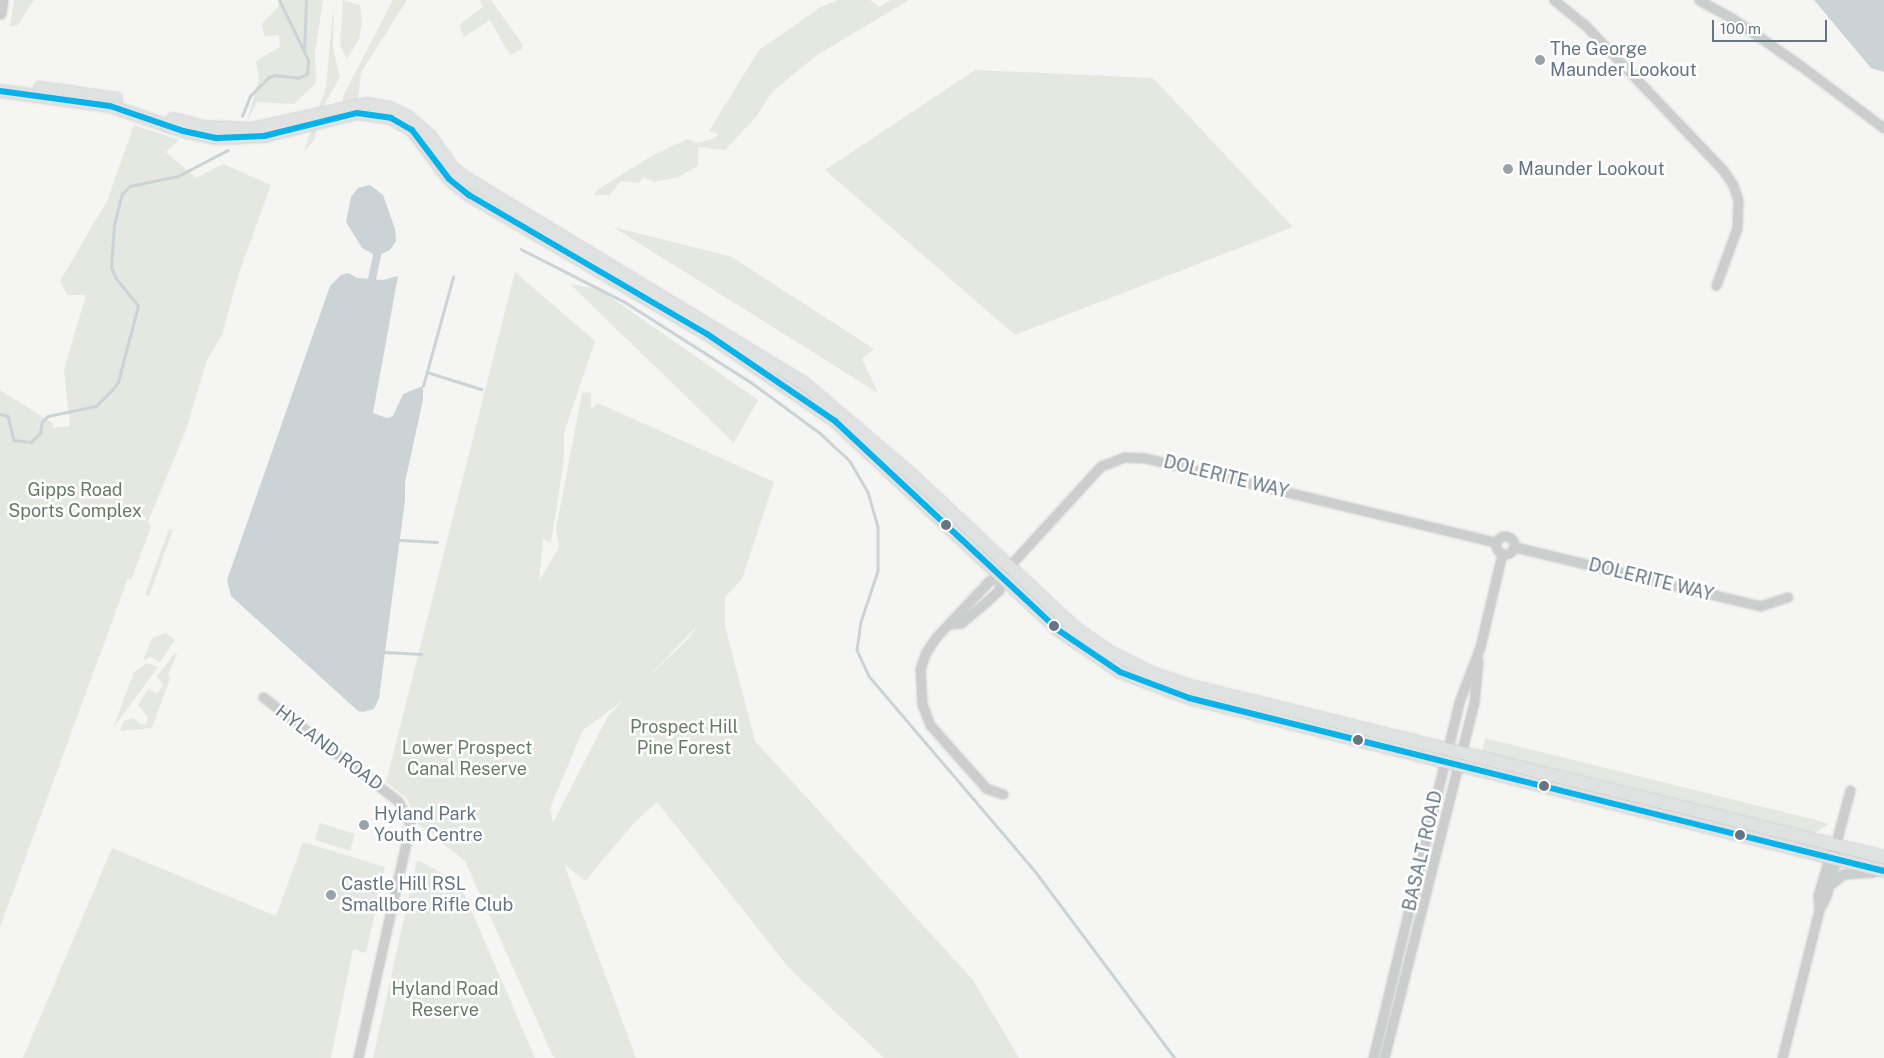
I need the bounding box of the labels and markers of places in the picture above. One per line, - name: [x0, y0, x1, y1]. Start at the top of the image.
- place label: The George Maunder Lookout: [1550, 39, 1697, 82]
- marker: The George Maunder Lookout: [1534, 54, 1546, 66]
- place label: Maunder Lookout: [1518, 158, 1665, 180]
- marker: Maunder Lookout: [1502, 163, 1514, 175]
- unlabelled marker: [941, 520, 951, 530]
- unlabelled marker: [1049, 621, 1059, 631]
- unlabelled marker: [1353, 735, 1363, 745]
- unlabelled marker: [1539, 781, 1549, 791]
- place label: Hyland Park Youth Centre: [374, 804, 483, 846]
- marker: Hyland Park Youth Centre: [358, 819, 370, 831]
- unlabelled marker: [1735, 830, 1745, 840]
- place label: Castle Hill RSL Smallbore Rifle Club: [341, 874, 514, 916]
- marker: Castle Hill RSL Smallbore Rifle Club: [325, 889, 337, 901]

